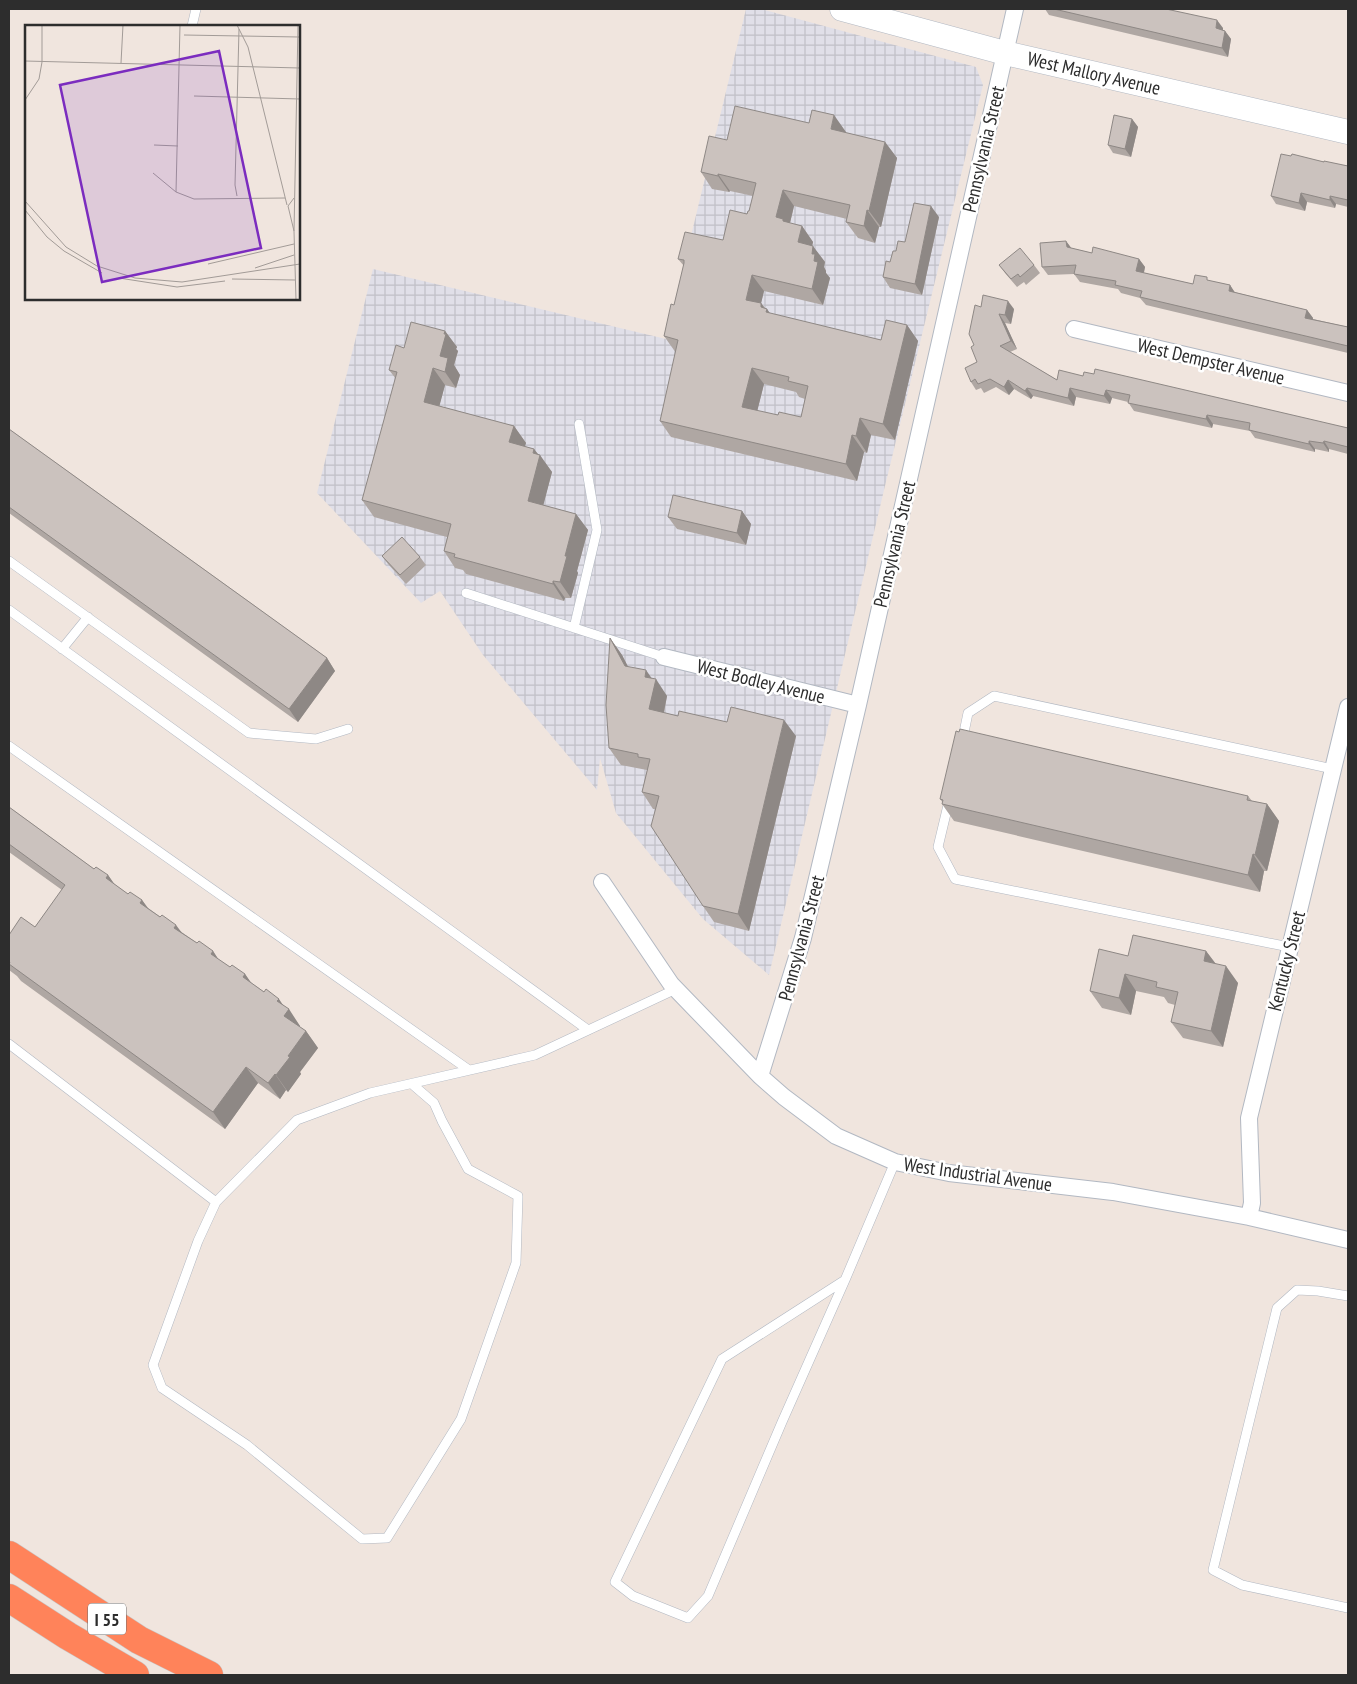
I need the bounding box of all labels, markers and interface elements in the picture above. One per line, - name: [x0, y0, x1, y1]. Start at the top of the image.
- inset map: [25, 25, 300, 300]
- street label: West Mallory Avenue: [1025, 46, 1163, 100]
- street label: Pennsylvania Street: [957, 83, 1009, 215]
- street label: West Dempster Avenue: [1135, 332, 1287, 390]
- street label: Pennsylvania Street: [868, 478, 920, 610]
- street label: West Bodley Avenue: [694, 653, 828, 709]
- street label: Pennsylvania Street: [773, 872, 829, 1003]
- street label: Kentucky Street: [1262, 908, 1310, 1014]
- street label: West Industrial Avenue: [902, 1152, 1054, 1196]
- road number: I 55: [88, 1604, 126, 1635]

